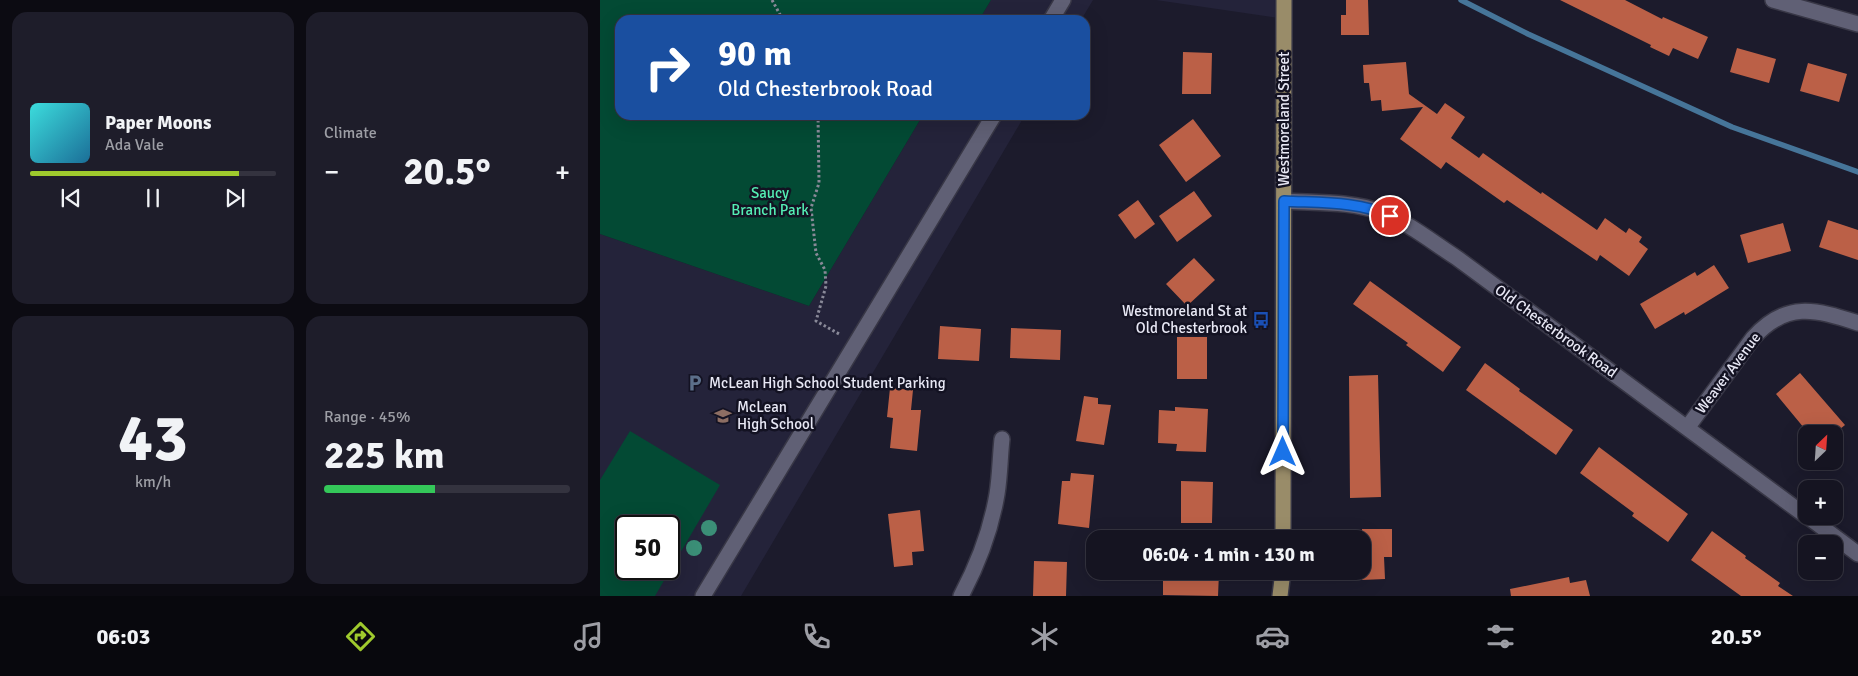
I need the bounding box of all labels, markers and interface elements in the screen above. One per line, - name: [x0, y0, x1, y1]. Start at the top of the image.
- text: 90 m: [718, 32, 792, 75]
- icon: right: [635, 35, 700, 100]
- street label: Westmoreland Street: [1275, 52, 1293, 186]
- text: Old Chesterbrook Road: [718, 75, 933, 102]
- text: Paper Moons: [105, 111, 211, 135]
- text: Climate: [324, 123, 377, 143]
- text: Ada Vale: [105, 135, 164, 155]
- text: 20.5°: [403, 148, 491, 195]
- text: −: [324, 155, 339, 189]
- text: +: [555, 155, 570, 189]
- icon: previous: [57, 184, 85, 212]
- icon: pause: [139, 184, 167, 212]
- icon: next: [221, 184, 249, 212]
- park label: Saucy Branch Park: [731, 184, 809, 219]
- pin: [1369, 195, 1411, 237]
- icon: arrive: [1376, 202, 1404, 230]
- street label: Old Chesterbrook Road: [1491, 281, 1621, 381]
- place label: Westmoreland St at Old Chesterbrook: [1122, 302, 1247, 337]
- bus stop icon: Westmoreland St at Old Chesterbrook: [1251, 310, 1271, 330]
- street label: Weaver Avenue: [1692, 329, 1764, 417]
- parking icon: McLean High School Student Parking: [685, 373, 705, 393]
- place label: McLean High School Student Parking: [709, 374, 946, 392]
- place label: McLean High School: [737, 398, 814, 433]
- text: 43: [118, 399, 188, 479]
- school or university icon: McLean High School: [713, 406, 733, 426]
- text: Range · 45%: [324, 407, 410, 427]
- position arrow: [1256, 425, 1308, 477]
- north arrow: [1798, 425, 1842, 470]
- map controls: [1798, 425, 1843, 580]
- text: 225 km: [324, 432, 445, 479]
- text: km/h: [135, 472, 171, 492]
- button: +: [1798, 480, 1843, 525]
- speed limit sign: 50: [615, 515, 680, 580]
- button: −: [1798, 535, 1843, 580]
- text: 06:04 · 1 min · 130 m: [1142, 543, 1315, 567]
- icon: directions: [343, 619, 378, 654]
- icon: music: [571, 619, 606, 654]
- icon: phone: [799, 619, 834, 654]
- icon: climate: [1027, 619, 1062, 654]
- icon: car: [1255, 619, 1290, 654]
- icon: filters: [1483, 619, 1518, 654]
- text: 06:03: [96, 623, 150, 650]
- text: 20.5°: [1711, 623, 1762, 650]

